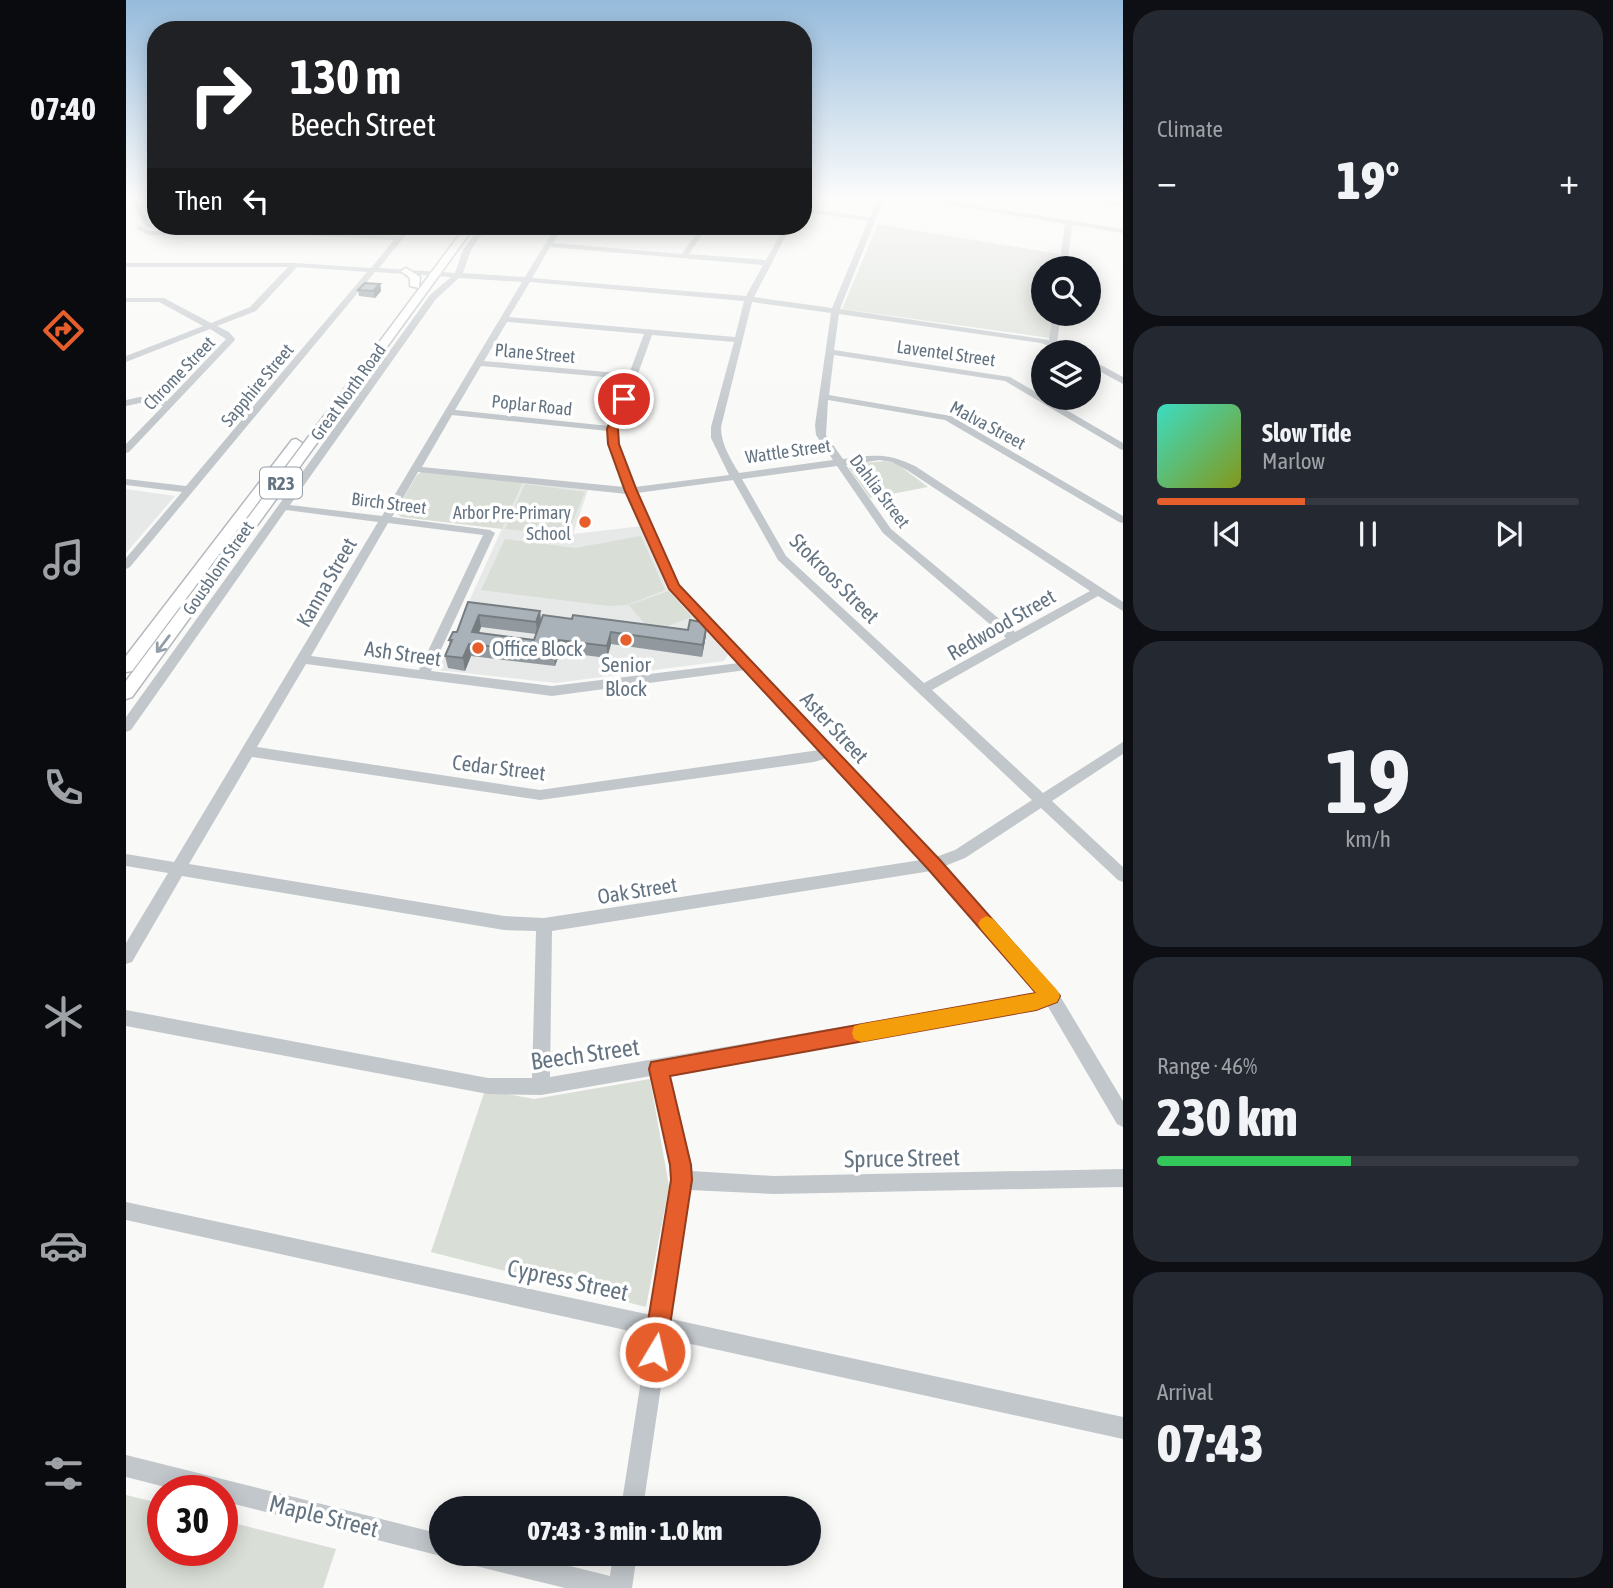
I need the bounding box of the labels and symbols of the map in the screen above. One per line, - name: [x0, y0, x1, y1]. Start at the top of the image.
- street label: Chrome Street: [139, 332, 219, 414]
- street label: Laventel Street: [895, 336, 997, 370]
- street label: Sapphire Street: [216, 339, 298, 431]
- street label: Plane Street: [494, 339, 576, 367]
- street label: Great North Road: [306, 340, 390, 444]
- pin: [594, 369, 654, 429]
- street label: Poplar Road: [491, 390, 573, 420]
- street label: Malva Street: [947, 396, 1029, 454]
- street label: Wattle Street: [744, 435, 832, 467]
- street label: Dahlia Street: [846, 450, 914, 532]
- road number: R23: [260, 468, 302, 498]
- street label: Birch Street: [350, 488, 428, 518]
- place label: Arbor Pre-Primary School: [453, 502, 571, 544]
- marker: Arbor Pre-Primary School: [577, 514, 593, 530]
- street label: Gousblom Street: [178, 517, 258, 619]
- street label: Stokroos Street: [785, 528, 885, 628]
- street label: Kanna Street: [291, 533, 361, 631]
- street label: Redwood Street: [943, 583, 1059, 665]
- marker: Senior Block: [618, 632, 634, 648]
- one-way arrow: [155, 634, 170, 652]
- street label: Ash Street: [363, 636, 443, 670]
- place label: Office Block: [492, 636, 583, 660]
- marker: Office Block: [470, 640, 486, 656]
- place label: Senior Block: [601, 652, 652, 700]
- street label: Aster Street: [796, 687, 874, 767]
- street label: Cedar Street: [451, 749, 547, 785]
- street label: Oak Street: [595, 872, 679, 908]
- street label: Beech Street: [529, 1033, 641, 1075]
- street label: Spruce Street: [844, 1143, 960, 1173]
- street label: Cypress Street: [505, 1254, 631, 1306]
- position arrow: [618, 1315, 692, 1389]
- speed limit sign: 30: [147, 1475, 238, 1566]
- street label: Maple Street: [267, 1489, 381, 1543]

